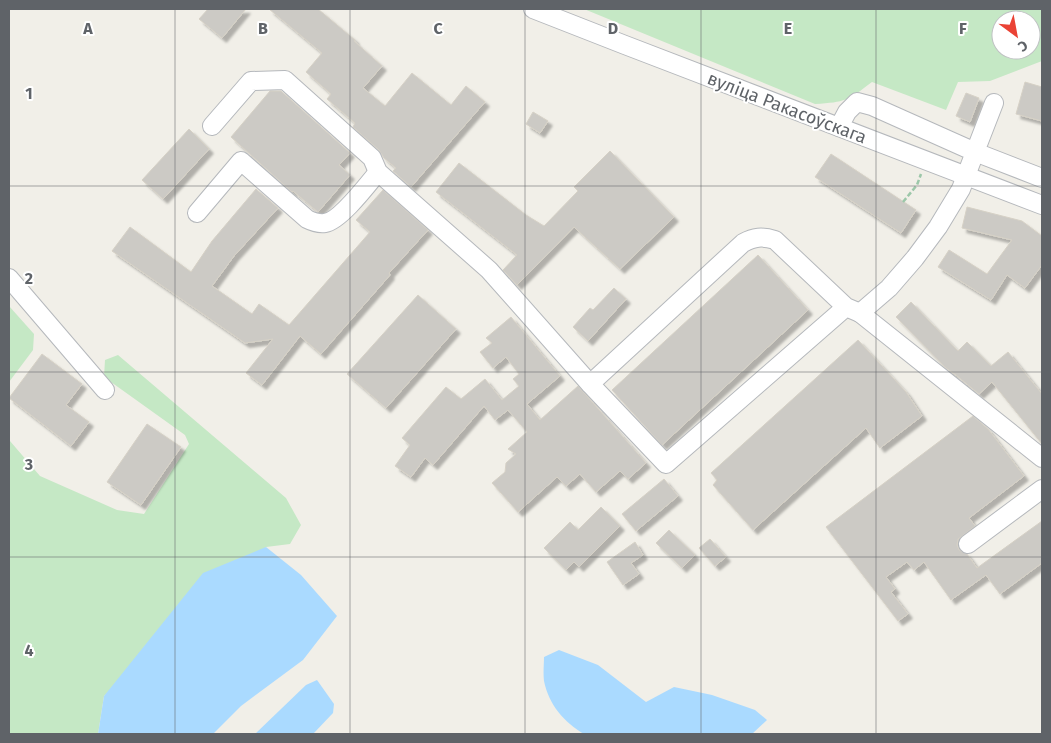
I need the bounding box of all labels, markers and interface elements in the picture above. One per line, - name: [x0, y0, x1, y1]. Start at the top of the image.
- north arrow: [991, 10, 1041, 60]
- text: A: [82, 19, 93, 38]
- text: B: [258, 19, 268, 38]
- text: C: [433, 19, 443, 38]
- text: D: [608, 19, 618, 38]
- text: E: [784, 19, 792, 38]
- text: F: [959, 19, 967, 38]
- text: С: [1015, 36, 1031, 55]
- street label: вуліца Ракасоўскага: [704, 67, 870, 149]
- text: 1: [25, 84, 33, 103]
- text: 2: [25, 269, 33, 288]
- text: 3: [24, 455, 33, 474]
- text: 4: [24, 641, 34, 660]

